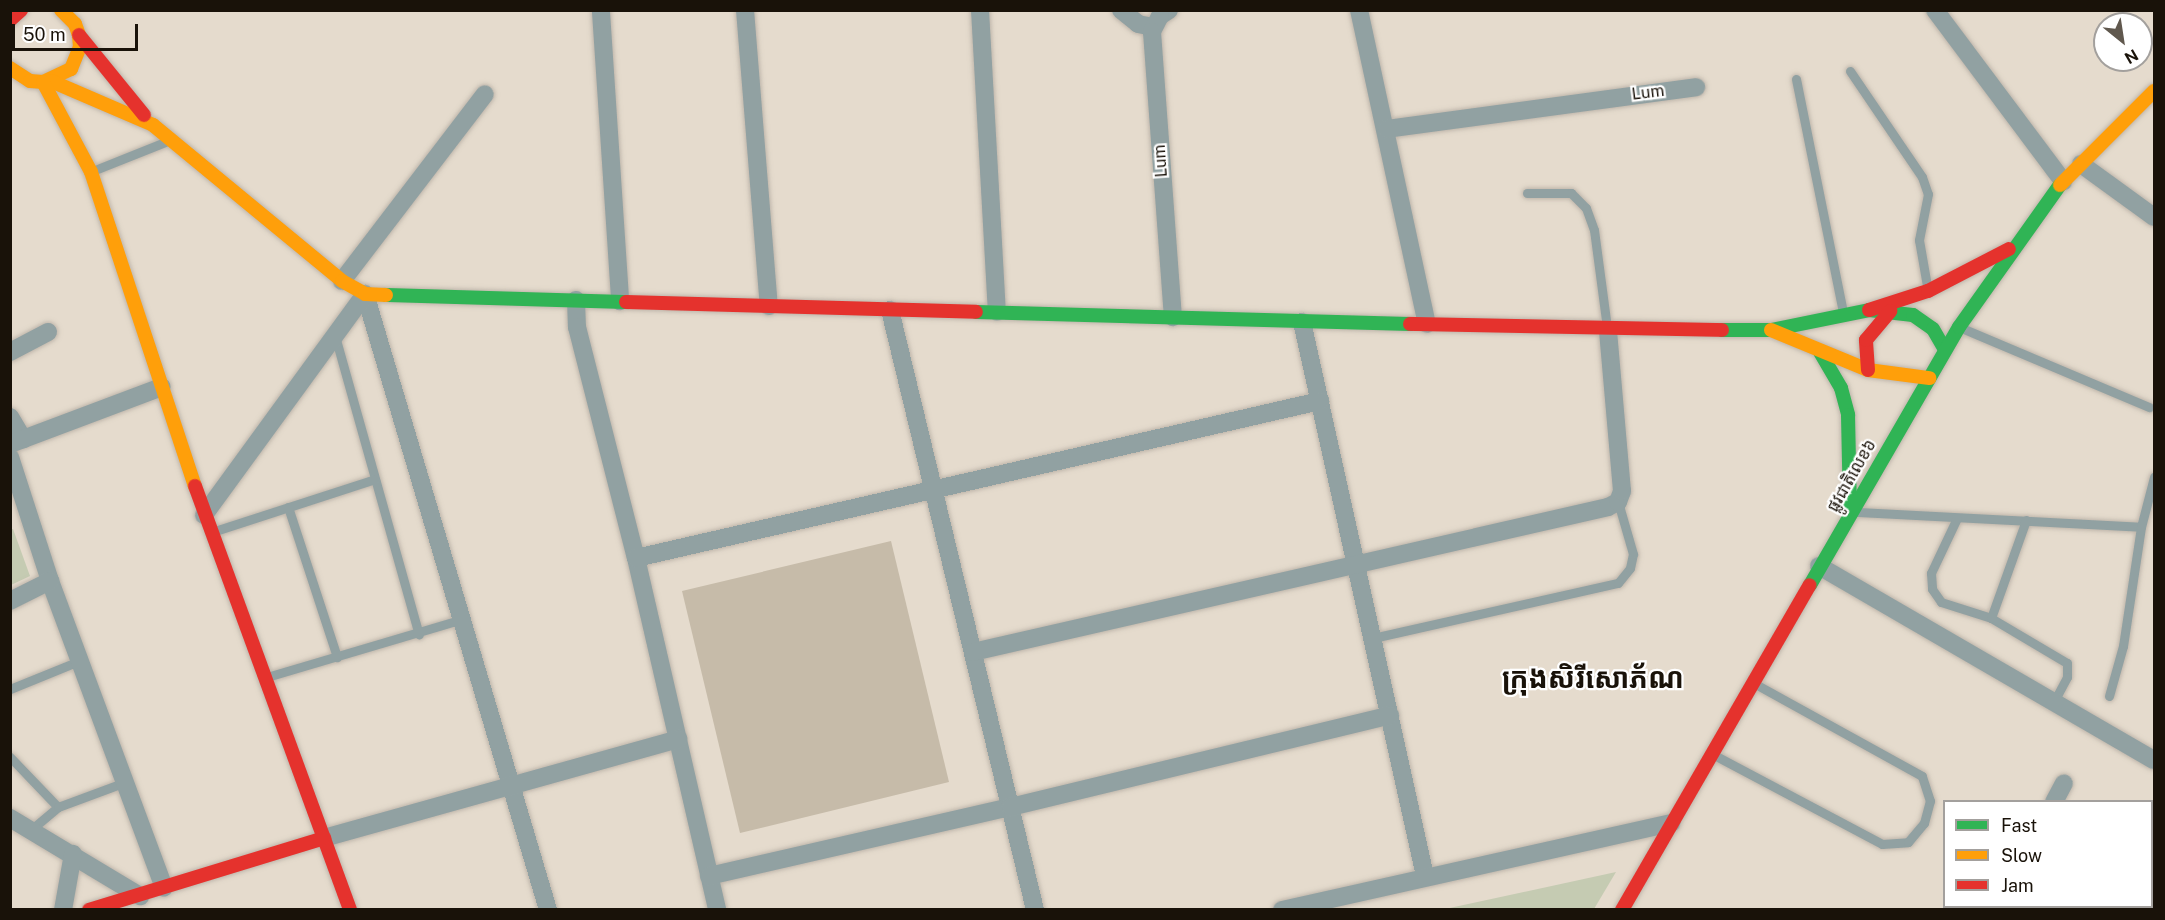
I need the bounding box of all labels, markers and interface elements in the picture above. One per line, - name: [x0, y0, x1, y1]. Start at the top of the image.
- scale bar: [15, 12, 141, 50]
- north arrow: [2093, 12, 2153, 72]
- text: 50 m: [23, 24, 66, 45]
- text: N: [2121, 45, 2141, 68]
- street label: Lum: [1631, 81, 1665, 105]
- street label: Lum: [1150, 144, 1172, 178]
- street label: ផ្លូវជាតិលេខ៦: [1824, 437, 1880, 515]
- district label: ក្រុងសិរីសោភ័ណ: [1502, 661, 1684, 695]
- legend: [1943, 800, 2153, 908]
- text: Fast: [2001, 815, 2037, 836]
- text: Slow: [2001, 845, 2042, 866]
- text: Jam: [2001, 875, 2034, 896]

